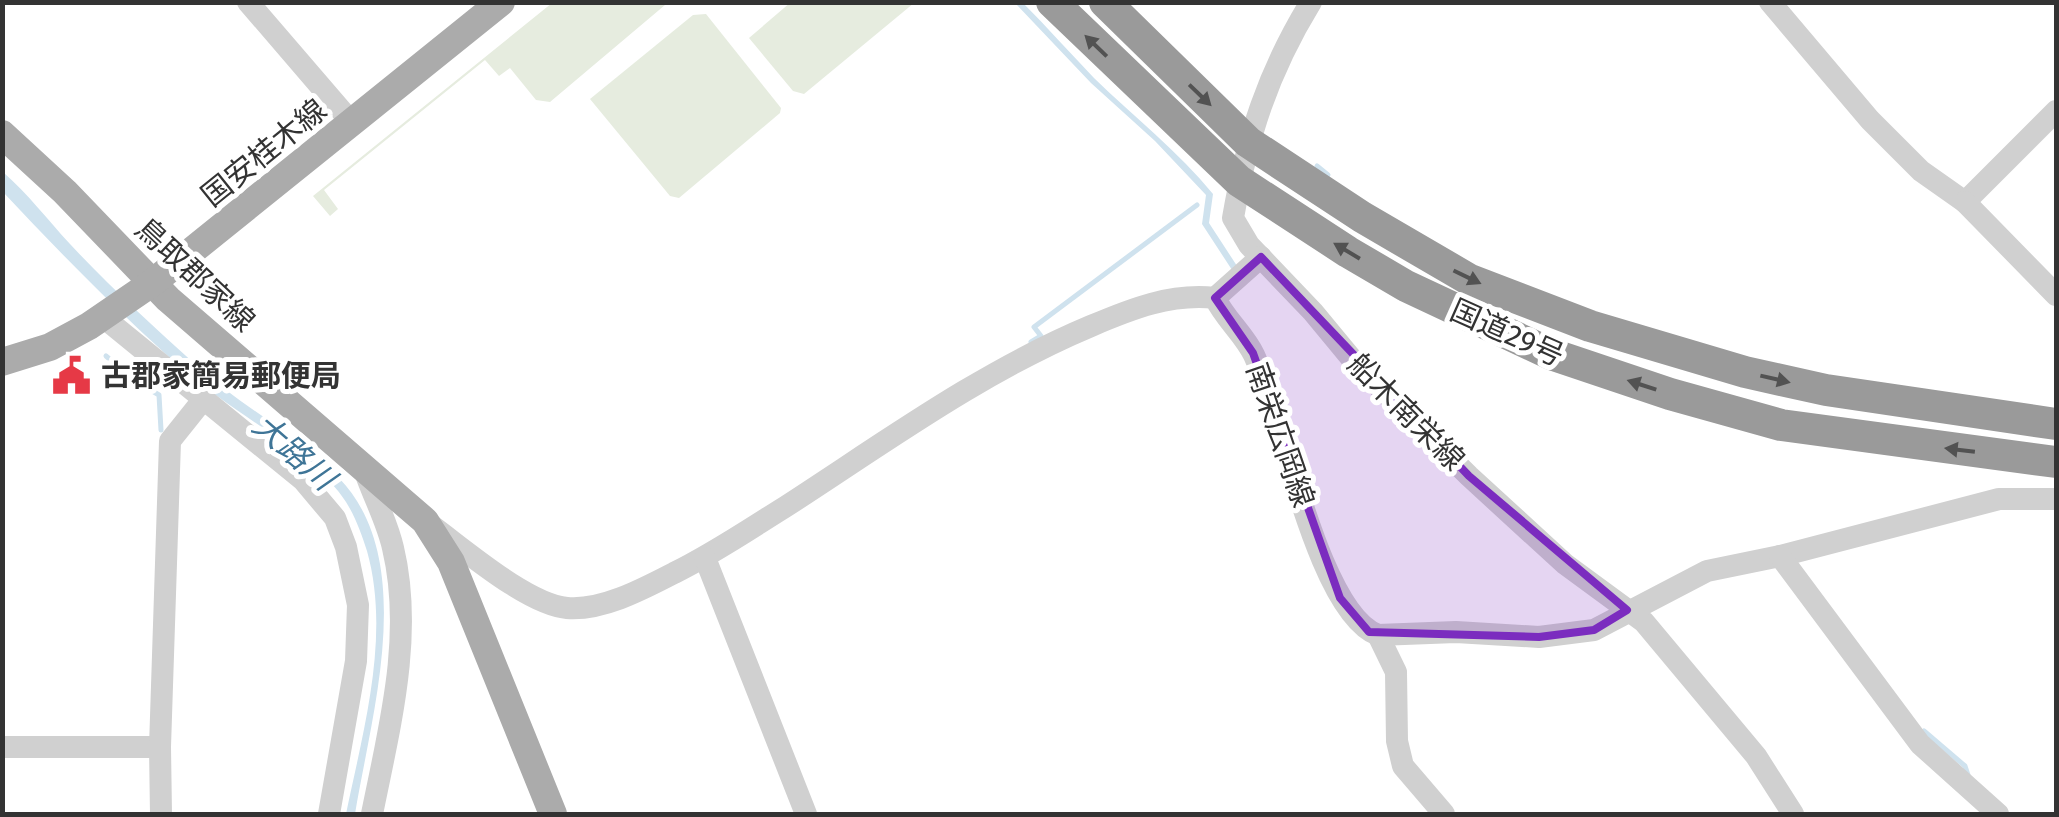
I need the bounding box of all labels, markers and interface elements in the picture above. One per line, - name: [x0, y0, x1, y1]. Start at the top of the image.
- one-way arrow: [1085, 35, 1109, 59]
- one-way arrow: [1187, 83, 1211, 107]
- street label: 国安桂木線: [194, 92, 334, 214]
- street label: 鳥取郡家線: [128, 211, 262, 339]
- one-way arrow: [1333, 243, 1361, 260]
- one-way arrow: [1453, 269, 1482, 286]
- street label: 国道29号: [1445, 292, 1569, 374]
- street label: 船木南栄線: [1340, 346, 1472, 478]
- public building icon: 古郡家簡易郵便局: [50, 355, 92, 397]
- place label: 古郡家簡易郵便局: [101, 358, 341, 394]
- street label: 南栄広岡線: [1239, 358, 1321, 512]
- one-way arrow: [1760, 372, 1791, 387]
- one-way arrow: [1627, 376, 1657, 391]
- water label: 大路川: [245, 406, 345, 500]
- one-way arrow: [1943, 441, 1975, 457]

